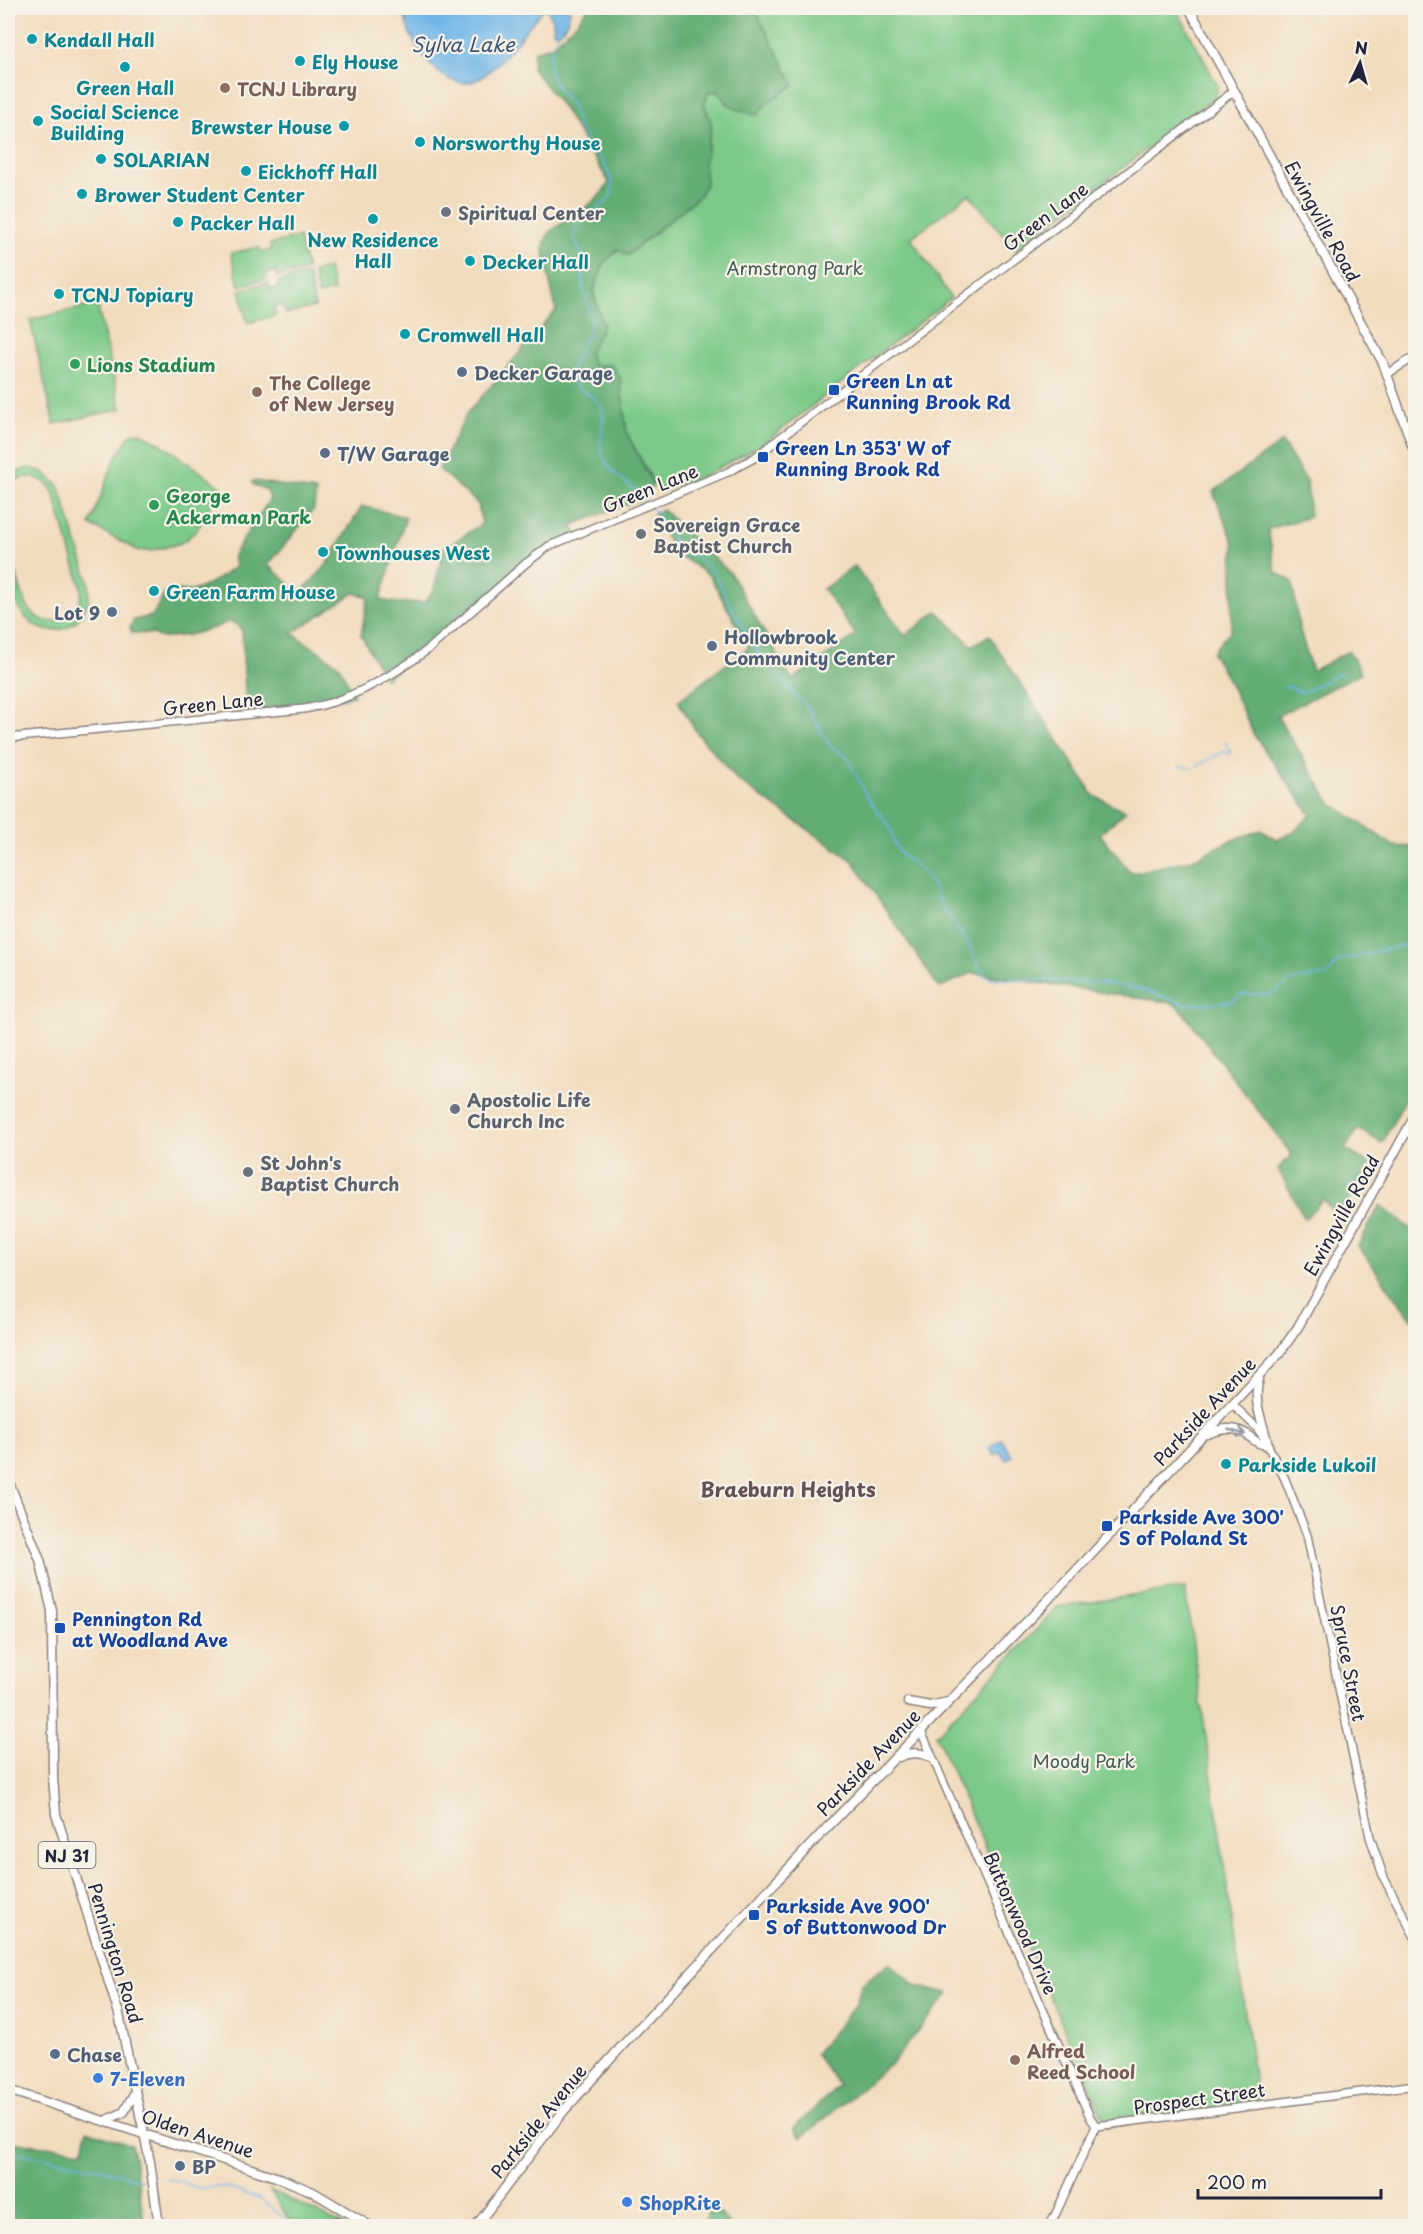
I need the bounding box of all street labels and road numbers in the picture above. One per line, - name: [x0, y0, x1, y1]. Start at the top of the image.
- street label: Ewingville Road: [1279, 155, 1367, 287]
- street label: Green Lane: [997, 175, 1093, 257]
- street label: Green Lane: [598, 457, 702, 519]
- street label: Green Lane: [161, 684, 265, 722]
- street label: Ewingville Road: [1297, 1149, 1385, 1281]
- street label: Parkside Avenue: [1147, 1351, 1262, 1471]
- street label: Spruce Street: [1324, 1602, 1374, 1724]
- street label: Parkside Avenue: [810, 1702, 926, 1822]
- road number: NJ 31: [38, 1842, 96, 1868]
- street label: Buttonwood Drive: [977, 1847, 1065, 1999]
- street label: Pennington Road: [82, 1879, 150, 2027]
- street label: Parkside Avenue: [484, 2058, 593, 2184]
- street label: Prospect Street: [1131, 2075, 1267, 2121]
- street label: Olden Avenue: [138, 2102, 258, 2164]

